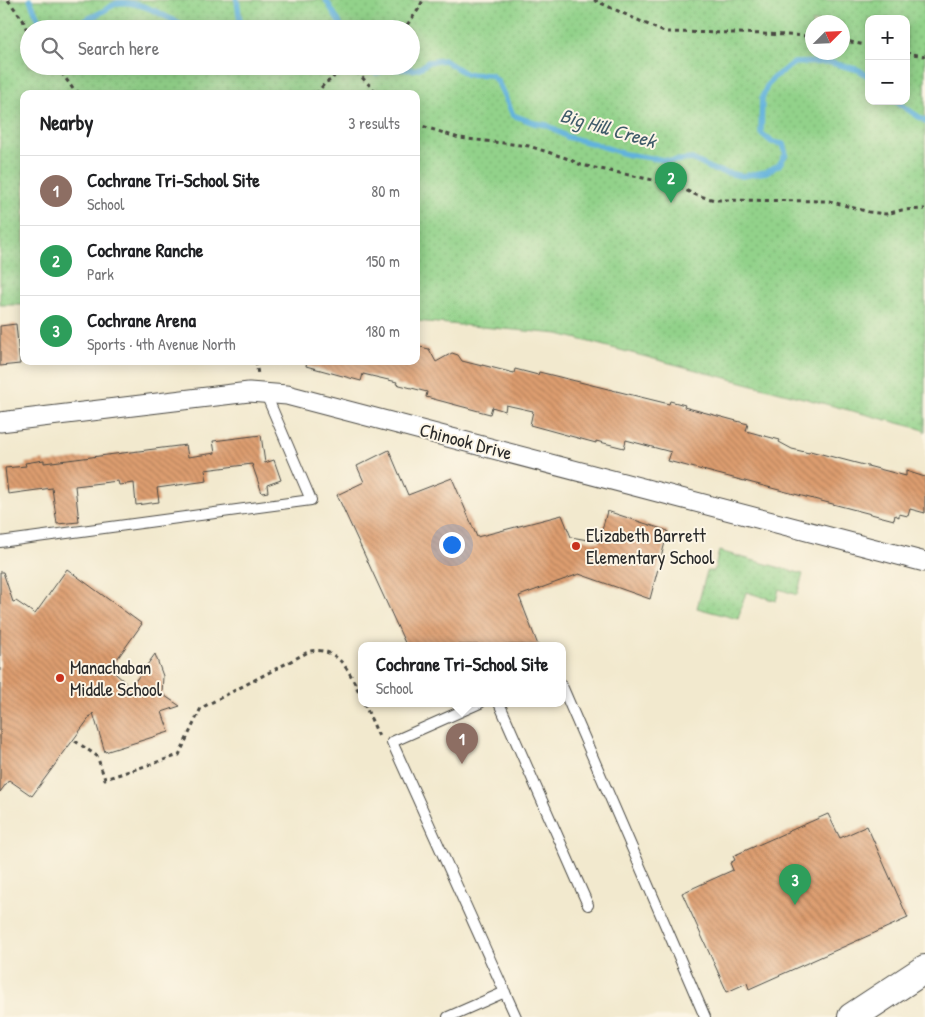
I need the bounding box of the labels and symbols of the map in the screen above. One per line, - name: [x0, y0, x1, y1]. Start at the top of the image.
- north arrow: [805, 15, 850, 60]
- water label: Big Hill Creek: [557, 101, 661, 155]
- pin: 2: [655, 162, 687, 203]
- street label: Chinook Drive: [417, 416, 515, 466]
- place label: Elizabeth Barrett Elementary School: [586, 522, 715, 570]
- your location: [439, 532, 465, 558]
- marker: Elizabeth Barrett Elementary School: [570, 540, 582, 552]
- place label: Manachaban Middle School: [70, 654, 163, 702]
- marker: Manachaban Middle School: [54, 672, 66, 684]
- pin: 1: [446, 723, 478, 764]
- pin: 3: [779, 864, 811, 905]

